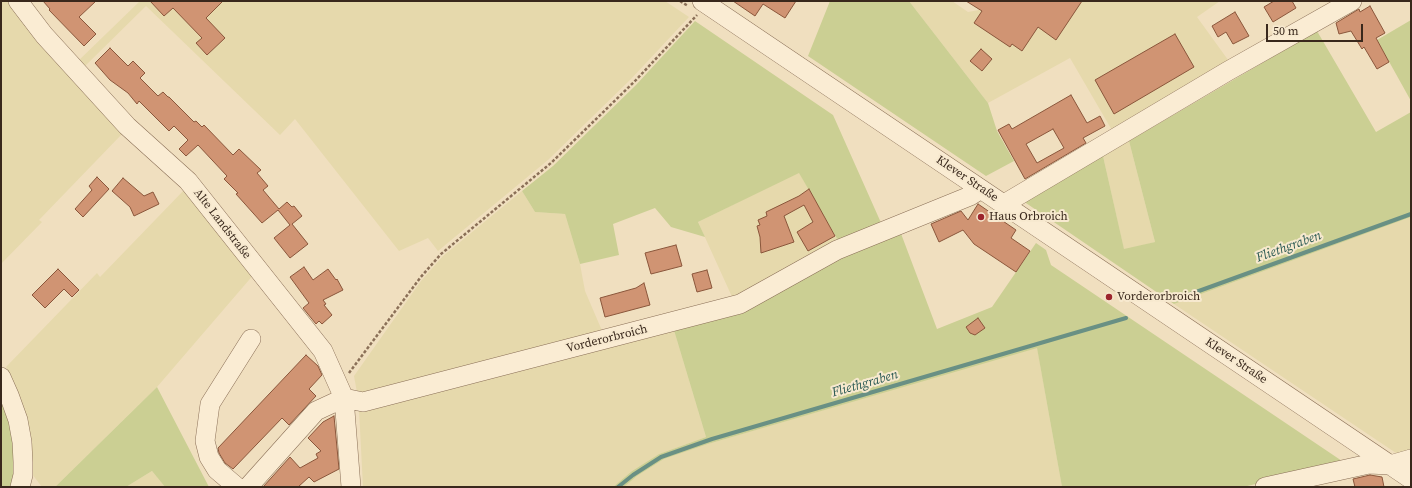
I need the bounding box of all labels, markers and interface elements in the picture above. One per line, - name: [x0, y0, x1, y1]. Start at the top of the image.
- scale bar: [1268, 16, 1365, 42]
- text: 50 m: [1273, 23, 1299, 39]
- street label: Klever Straße: [933, 153, 1001, 205]
- street label: Alte Landstraße: [190, 186, 254, 262]
- place label: Haus Orbroich: [989, 210, 1068, 224]
- marker: Haus Orbroich: [976, 212, 986, 222]
- water label: Fliethgraben: [1254, 228, 1324, 266]
- place label: Vorderorbroich: [1117, 290, 1200, 304]
- marker: Vorderorbroich: [1104, 292, 1114, 302]
- street label: Vorderorbroich: [565, 322, 649, 356]
- street label: Klever Straße: [1202, 335, 1270, 387]
- water label: Fliethgraben: [830, 367, 900, 401]

